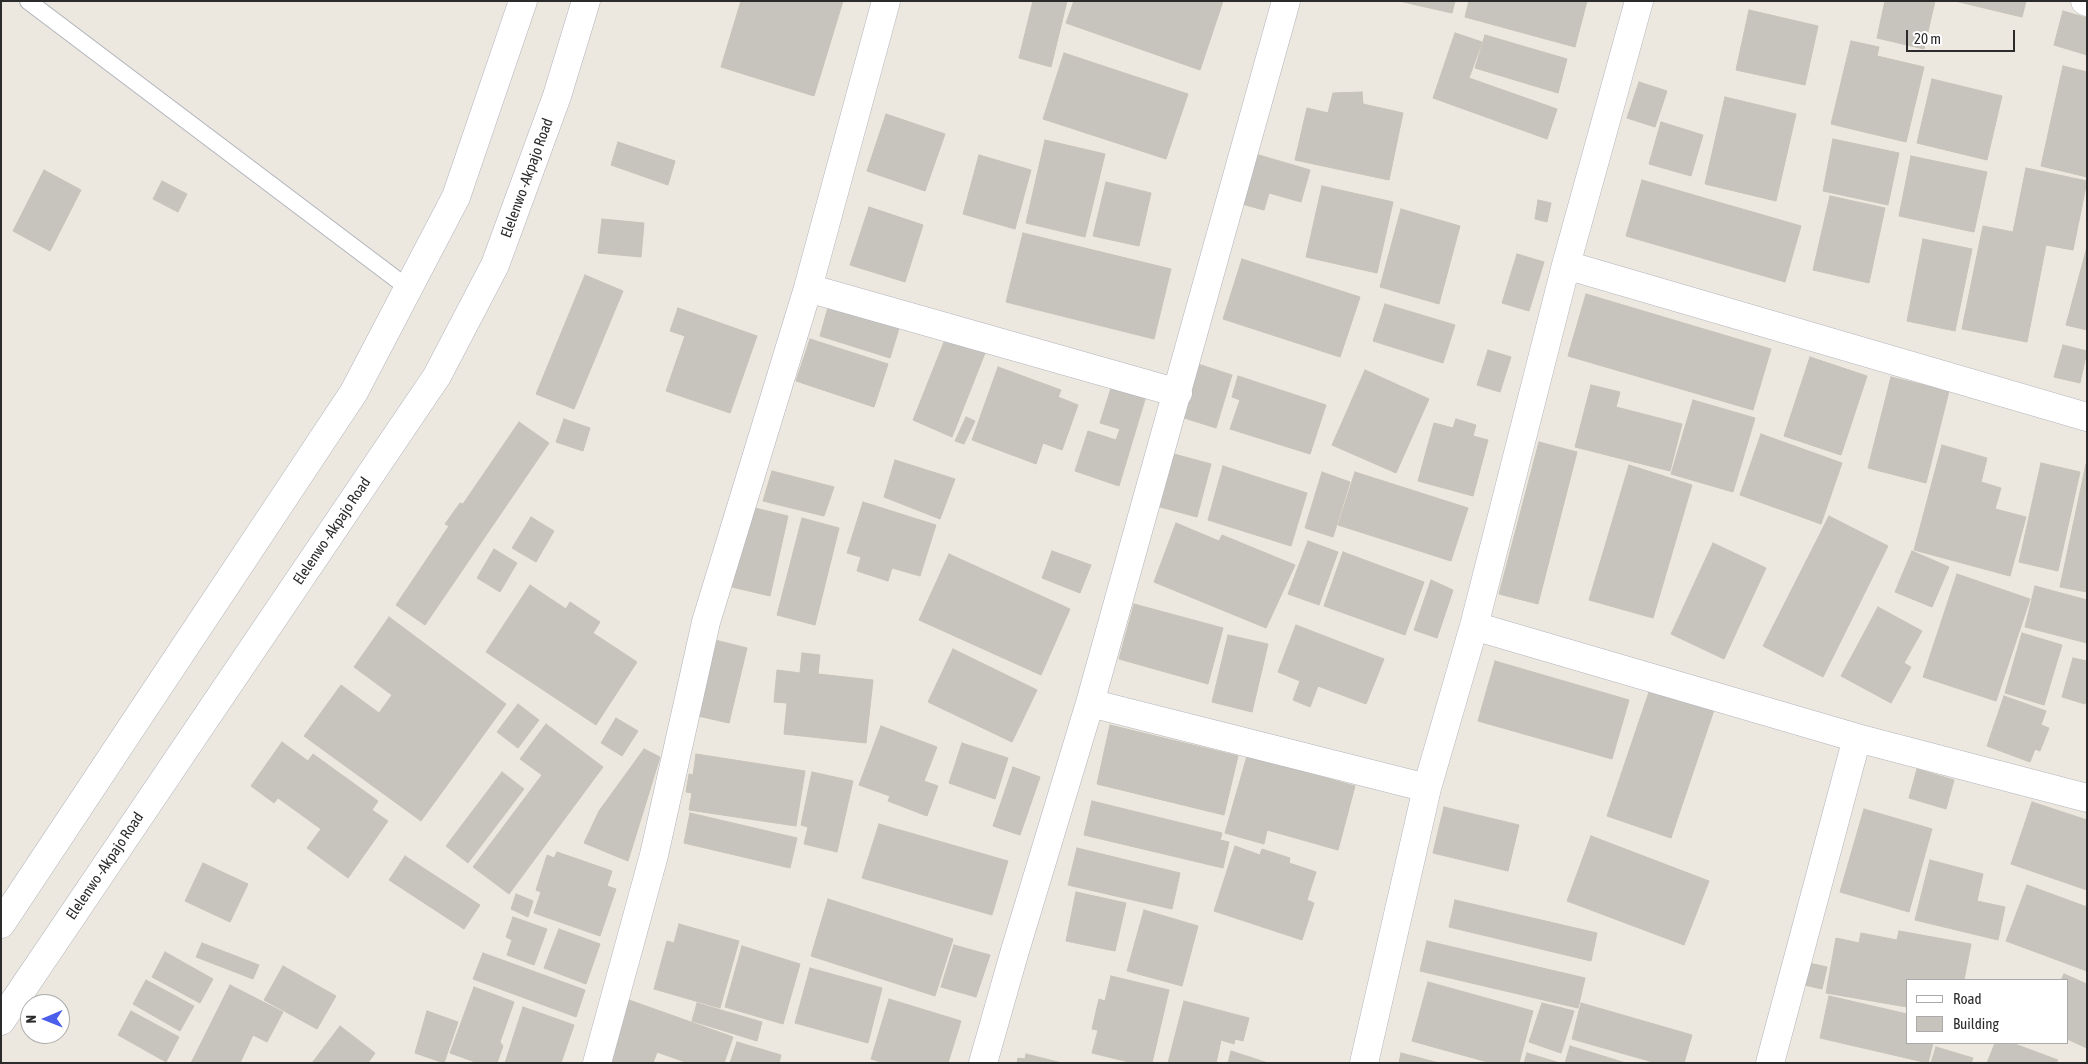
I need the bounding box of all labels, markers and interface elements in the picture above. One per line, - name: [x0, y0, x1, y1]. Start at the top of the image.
- scale bar: [1908, 20, 2017, 52]
- text: 20 m: [1914, 30, 1941, 47]
- street label: Elelenwo -Akpajo Road: [497, 116, 557, 240]
- street label: Elelenwo -Akpajo Road: [289, 474, 375, 588]
- street label: Elelenwo -Akpajo Road: [62, 809, 148, 923]
- legend: [1906, 979, 2068, 1044]
- text: Road: [1953, 990, 1982, 1007]
- north arrow: [20, 994, 70, 1044]
- text: N: [23, 1015, 39, 1024]
- text: Building: [1953, 1015, 1999, 1032]

